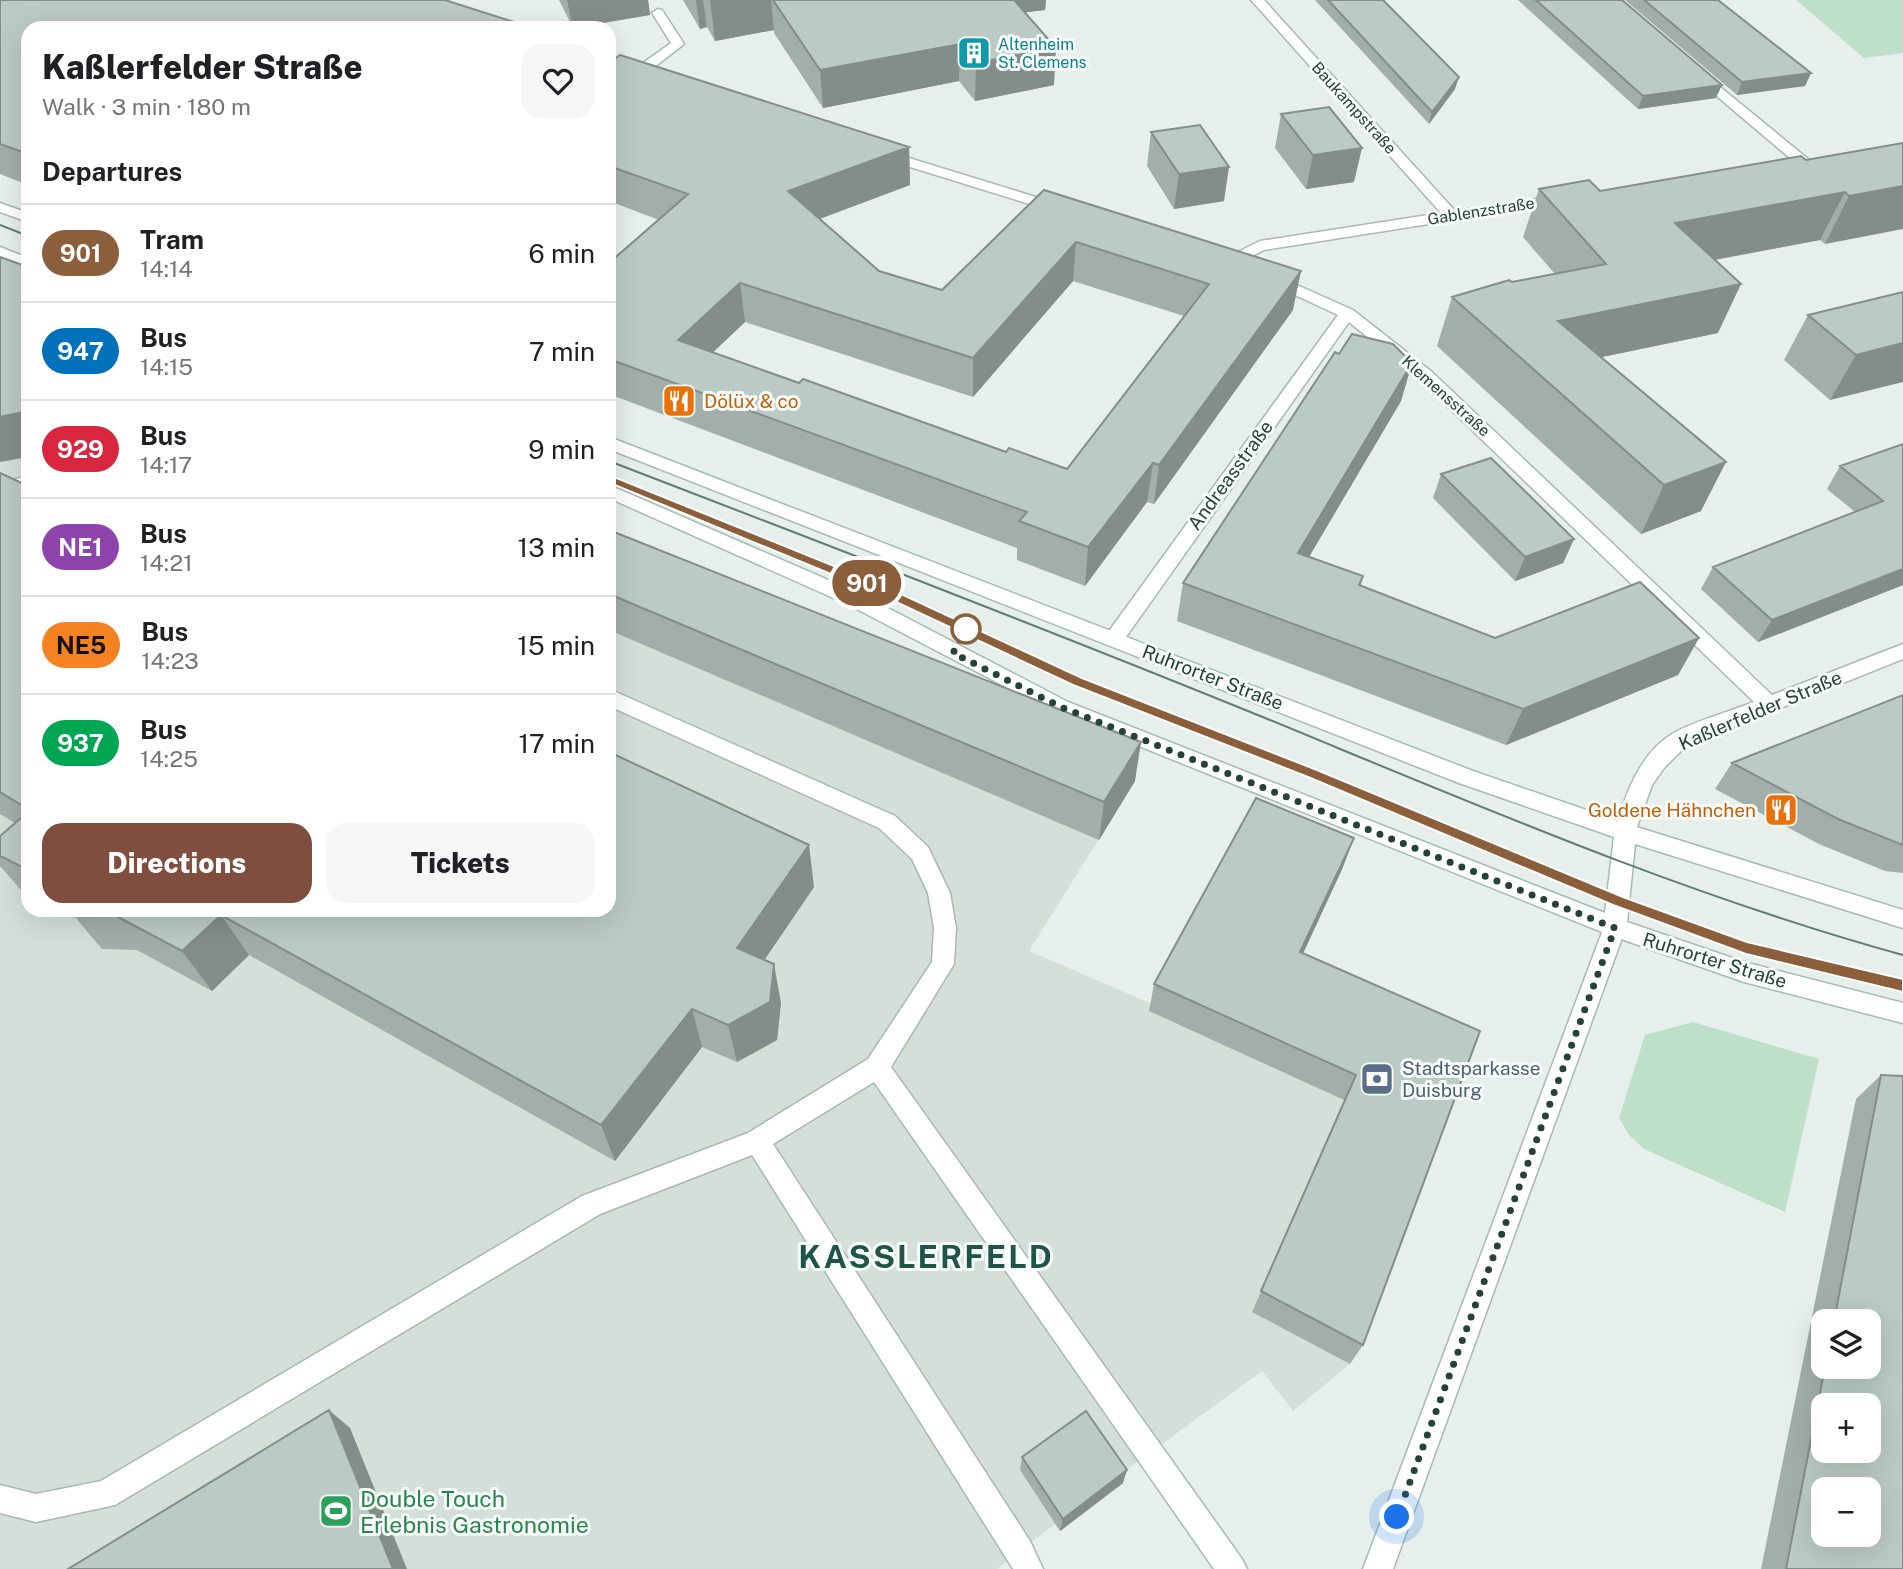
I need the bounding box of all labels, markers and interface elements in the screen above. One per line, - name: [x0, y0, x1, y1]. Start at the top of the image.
- building icon: Altenheim St. Clemens: [955, 34, 993, 72]
- place label: Altenheim St. Clemens: [998, 35, 1087, 72]
- button: heart: [521, 44, 595, 118]
- text: Kaßlerfelder Straße: [42, 48, 363, 86]
- street label: Baukampstraße: [1308, 58, 1400, 158]
- text: Walk · 3 min · 180 m: [42, 93, 251, 120]
- text: Departures: [42, 156, 182, 187]
- street label: Gablenzstraße: [1426, 193, 1536, 229]
- text: Tram: [140, 224, 204, 255]
- text: 6 min: [528, 238, 595, 269]
- text: 901: [60, 239, 101, 267]
- text: 14:14: [140, 255, 193, 282]
- text: Bus: [140, 322, 187, 353]
- text: 7 min: [529, 336, 595, 367]
- text: 947: [57, 337, 104, 365]
- street label: Klemensstraße: [1398, 351, 1494, 441]
- text: 14:15: [140, 353, 193, 380]
- restaurant icon: Dölüx & co: [660, 382, 698, 420]
- place label: Dölüx & co: [704, 390, 799, 412]
- street label: Andreasstraße: [1183, 416, 1277, 534]
- text: Bus: [140, 420, 187, 451]
- text: 9 min: [528, 434, 595, 465]
- text: 929: [57, 435, 104, 463]
- text: 14:17: [140, 451, 192, 478]
- text: Bus: [140, 518, 187, 549]
- text: 13 min: [518, 532, 595, 563]
- text: NE1: [58, 533, 103, 561]
- text: 14:21: [140, 549, 193, 576]
- line badge: 901: [827, 560, 907, 606]
- text: 901: [846, 569, 888, 597]
- unlabelled marker: [951, 614, 981, 644]
- text: Bus: [141, 616, 188, 647]
- text: 15 min: [517, 630, 595, 661]
- text: NE5: [56, 631, 106, 659]
- street label: Ruhrorter Straße: [1139, 640, 1287, 714]
- text: 14:23: [141, 647, 199, 674]
- street label: Kaßlerfelder Straße: [1675, 666, 1845, 754]
- text: Bus: [140, 714, 187, 745]
- text: 17 min: [518, 728, 595, 759]
- text: 937: [57, 729, 104, 757]
- text: 14:25: [140, 745, 198, 772]
- restaurant icon: Goldene Hähnchen: [1762, 791, 1800, 829]
- place label: Goldene Hähnchen: [1588, 799, 1756, 821]
- button: Directions: [42, 823, 312, 903]
- button: Tickets: [326, 823, 595, 903]
- street label: Ruhrorter Straße: [1640, 928, 1790, 992]
- place label: Stadtsparkasse Duisburg: [1402, 1057, 1540, 1101]
- bank icon: Stadtsparkasse Duisburg: [1358, 1060, 1396, 1098]
- district label: KASSLERFELD: [798, 1238, 1054, 1275]
- map controls: [1811, 1309, 1881, 1547]
- button: layers: [1811, 1309, 1881, 1379]
- button: +: [1811, 1393, 1881, 1463]
- button: −: [1811, 1477, 1881, 1547]
- place label: Double Touch Erlebnis Gastronomie: [360, 1485, 589, 1538]
- sports icon: Double Touch Erlebnis Gastronomie: [317, 1492, 355, 1530]
- your location: [1379, 1499, 1414, 1534]

